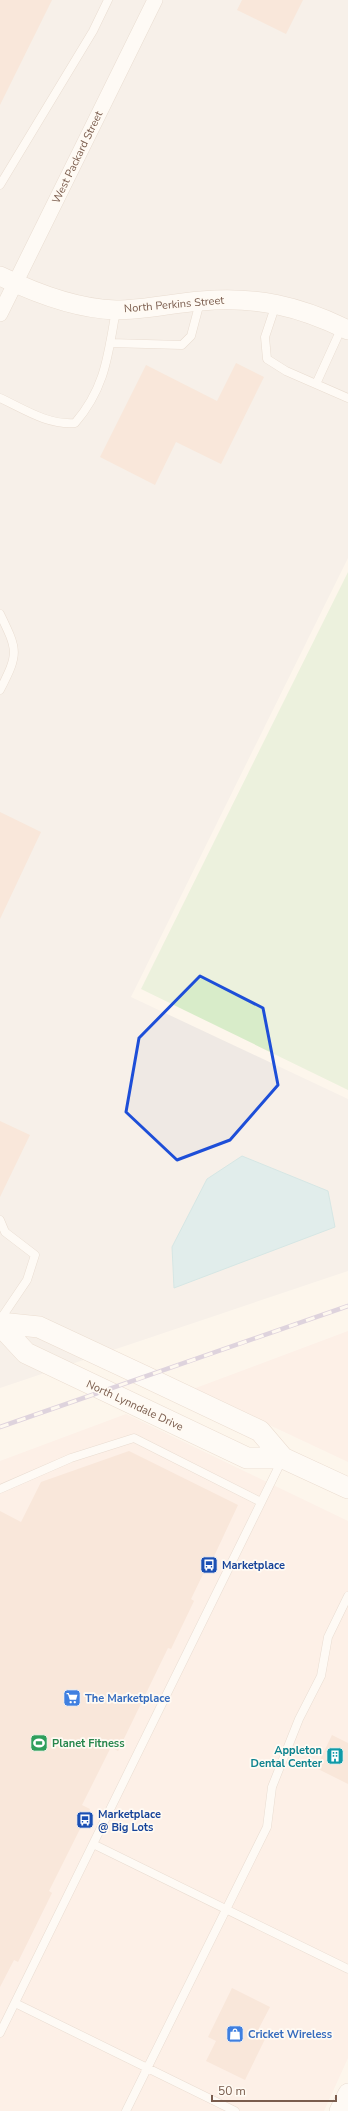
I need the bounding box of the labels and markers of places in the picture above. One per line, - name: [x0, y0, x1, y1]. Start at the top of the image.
- bus stop icon: Marketplace: [199, 1555, 219, 1575]
- place label: Marketplace: [222, 1558, 285, 1573]
- supermarket icon: The Marketplace: [62, 1688, 82, 1708]
- place label: The Marketplace: [85, 1691, 170, 1706]
- sports icon: Planet Fitness: [29, 1733, 49, 1753]
- place label: Planet Fitness: [52, 1736, 125, 1751]
- place label: Appleton Dental Center: [251, 1743, 323, 1771]
- building icon: Appleton Dental Center: [325, 1746, 345, 1766]
- place label: Marketplace @ Big Lots: [98, 1807, 161, 1835]
- bus stop icon: Marketplace @ Big Lots: [75, 1810, 95, 1830]
- shop icon: Cricket Wireless: [225, 2024, 245, 2044]
- place label: Cricket Wireless: [248, 2027, 332, 2042]

